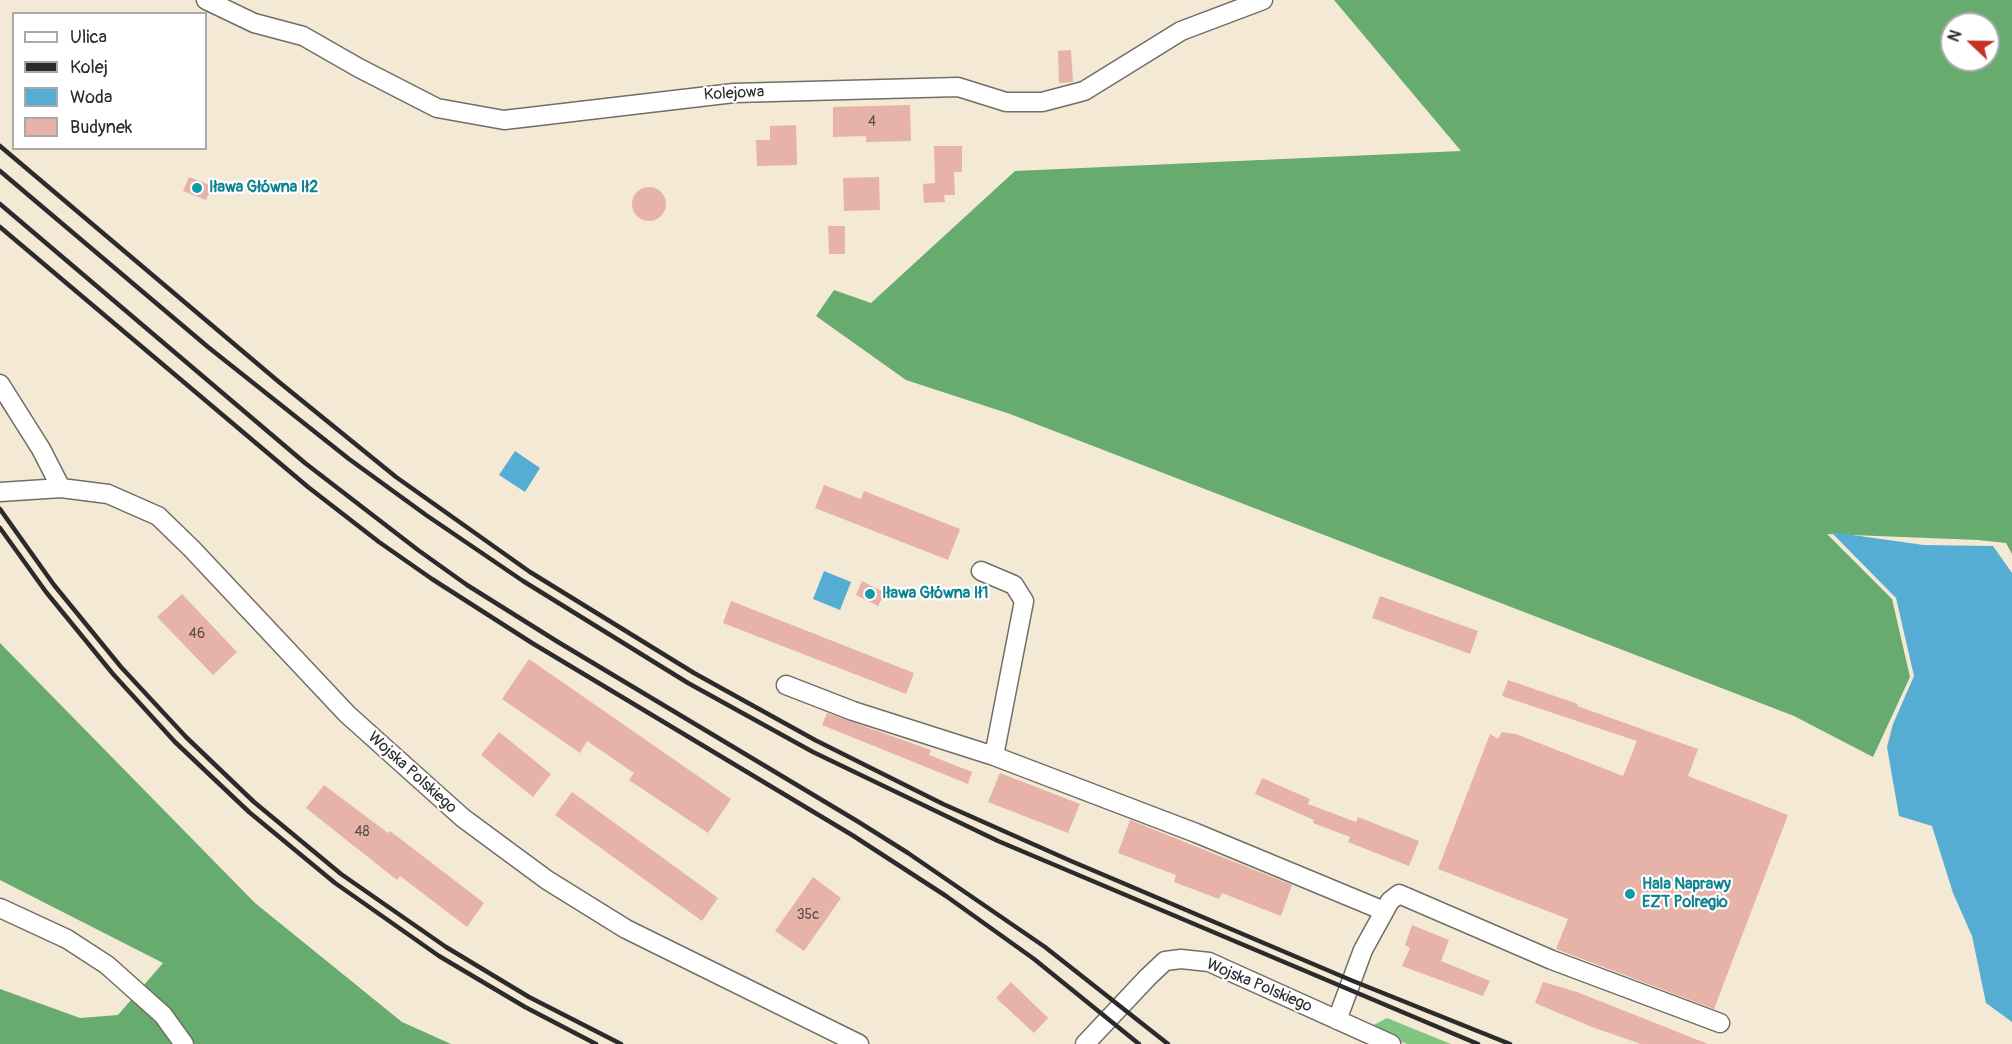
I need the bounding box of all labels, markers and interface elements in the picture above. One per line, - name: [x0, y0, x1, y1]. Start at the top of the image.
- legend: [12, 12, 207, 150]
- north arrow: [1940, 12, 2000, 72]
- text: Ulica: [70, 26, 107, 49]
- text: N: [1944, 27, 1966, 45]
- text: Kolej: [70, 56, 108, 79]
- street label: Kolejowa: [703, 83, 765, 105]
- text: Woda: [70, 86, 112, 109]
- house number: 4: [868, 114, 876, 130]
- text: Budynek: [70, 116, 132, 139]
- place label: Iława Główna Ił2: [209, 178, 318, 198]
- marker: Iława Główna Ił2: [190, 181, 204, 195]
- place label: Iława Główna Ił1: [882, 584, 988, 604]
- marker: Iława Główna Ił1: [863, 587, 877, 601]
- house number: 46: [189, 626, 205, 642]
- street label: Wojska Polskiego: [364, 728, 460, 818]
- house number: 48: [354, 824, 370, 840]
- place label: Hala Naprawy EZT Polregio: [1642, 875, 1731, 913]
- marker: Hala Naprawy EZT Polregio: [1623, 887, 1637, 901]
- house number: 35c: [797, 907, 819, 923]
- street label: Wojska Polskiego: [1203, 955, 1315, 1017]

